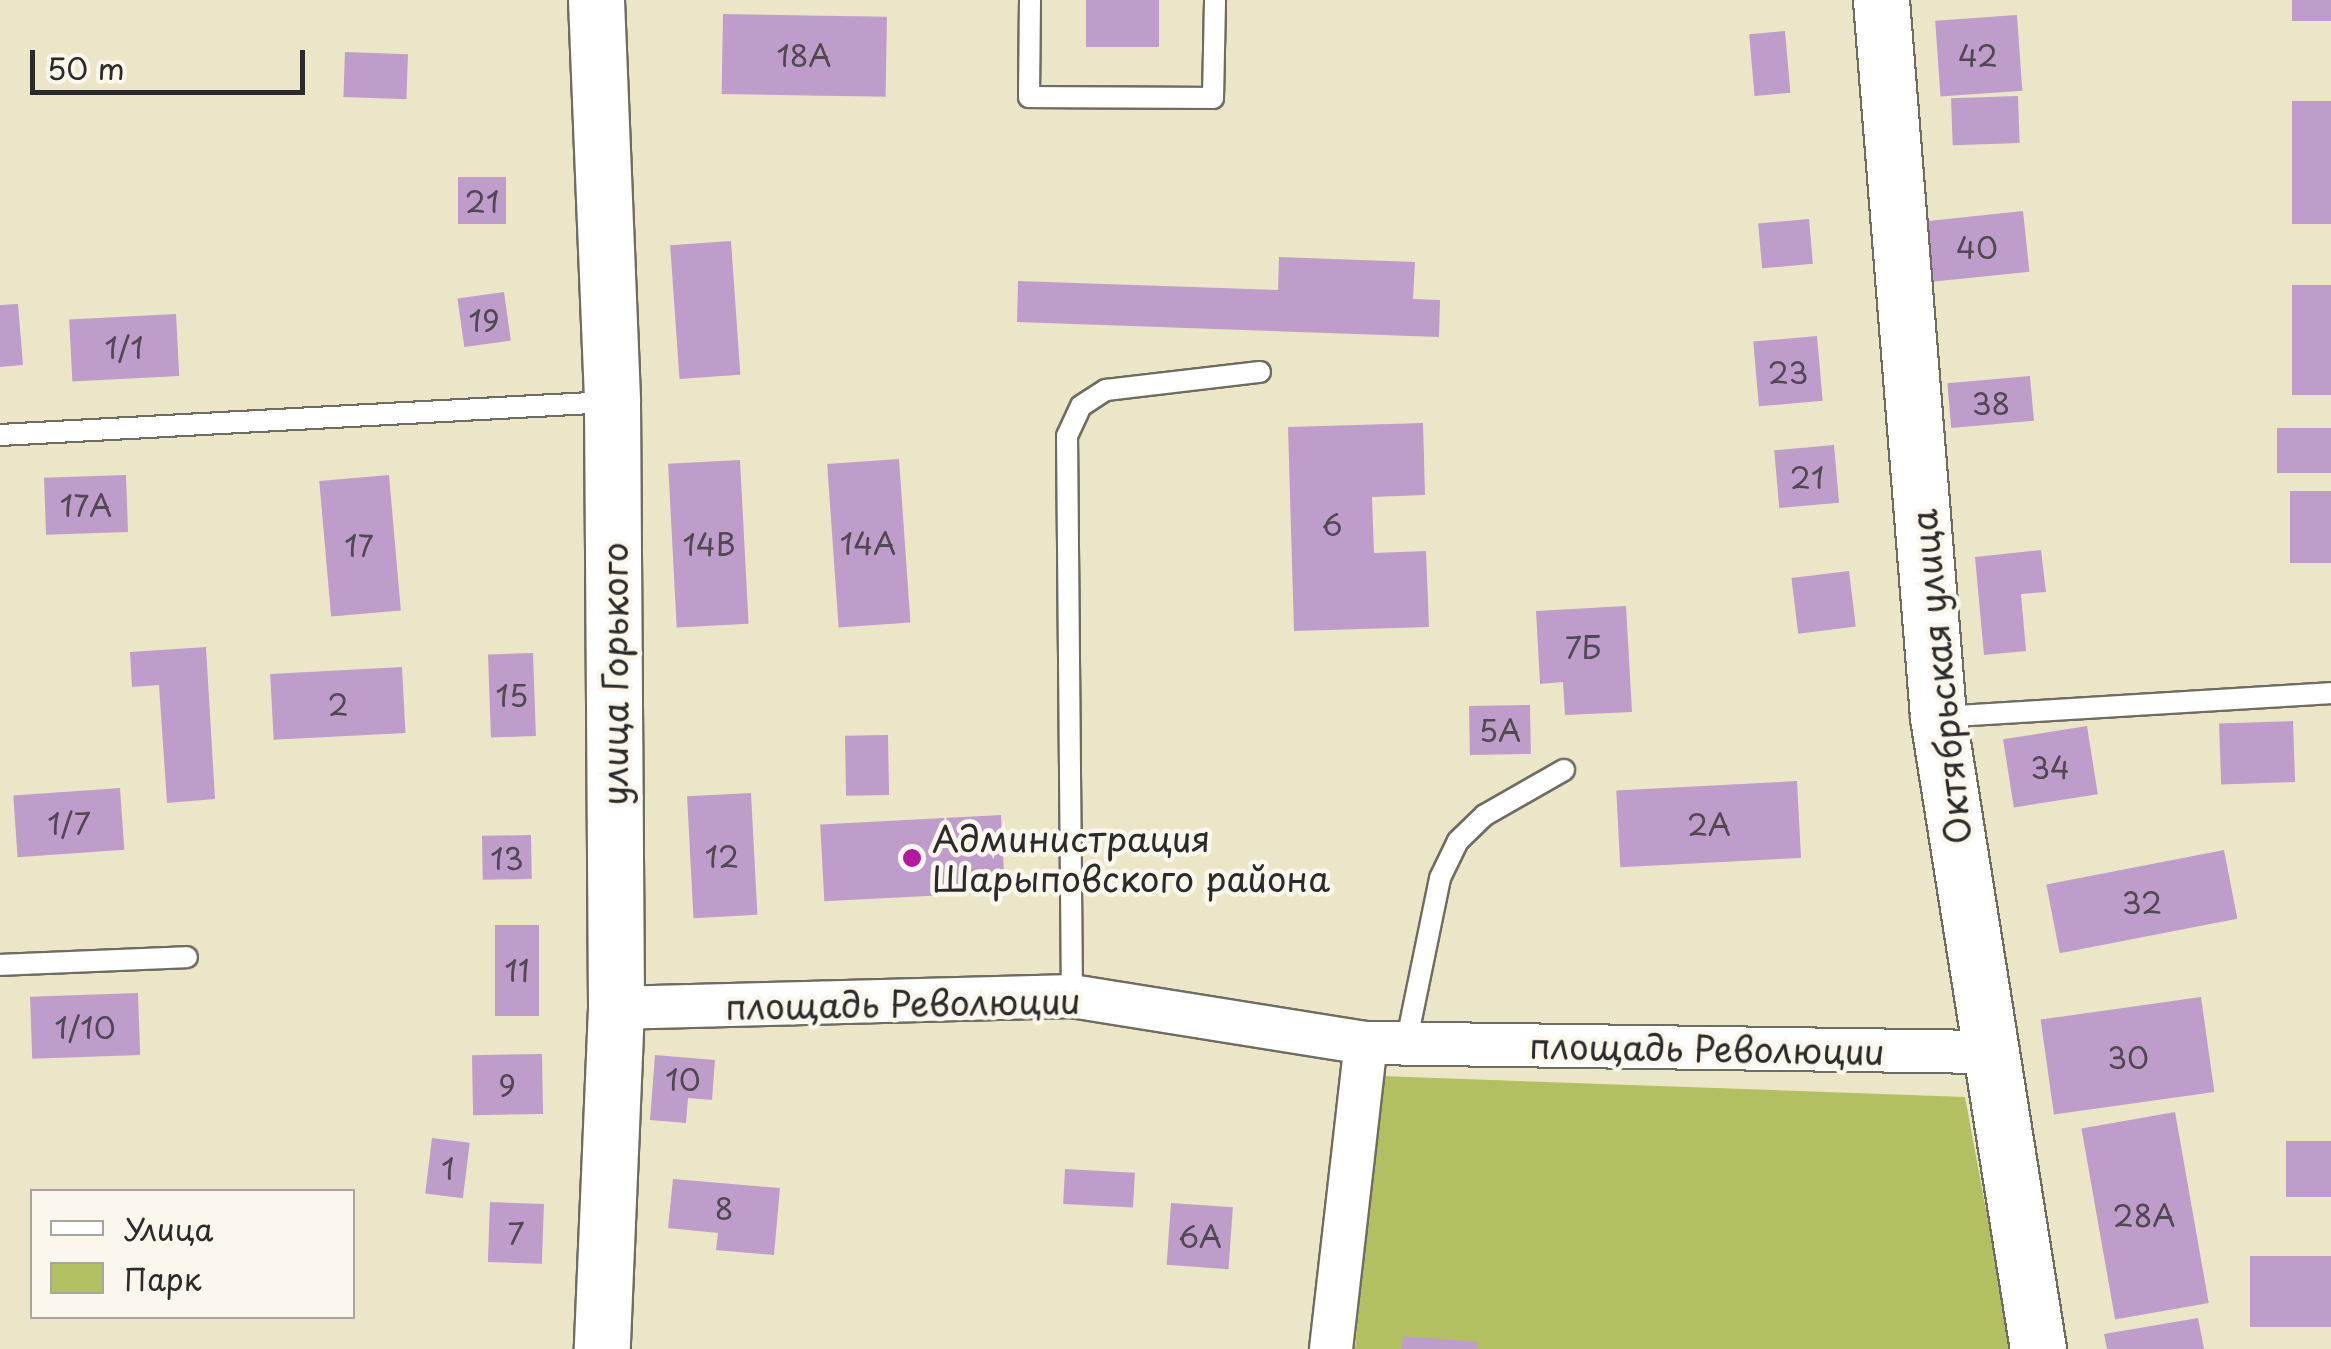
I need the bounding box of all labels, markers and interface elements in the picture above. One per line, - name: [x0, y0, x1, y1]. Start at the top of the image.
- scale bar: [35, 30, 310, 92]
- house number: 18А: [776, 37, 832, 73]
- house number: 42: [1958, 37, 1998, 73]
- text: 50 m: [47, 45, 125, 90]
- house number: 21: [465, 183, 499, 219]
- house number: 40: [1956, 229, 1998, 265]
- house number: 19: [468, 302, 500, 338]
- house number: 1/1: [104, 329, 144, 365]
- house number: 23: [1768, 354, 1808, 390]
- house number: 38: [1972, 385, 2010, 421]
- house number: 21: [1790, 459, 1824, 495]
- house number: 17А: [60, 487, 112, 523]
- house number: 6: [1321, 506, 1343, 542]
- street label: Октябрьская улица: [1901, 506, 1979, 848]
- house number: 14А: [840, 525, 896, 561]
- house number: 14В: [682, 526, 736, 562]
- house number: 17: [344, 527, 374, 563]
- street label: улица Горького: [593, 541, 635, 807]
- house number: 7Б: [1565, 629, 1601, 665]
- house number: 15: [496, 677, 528, 713]
- house number: 2: [327, 686, 349, 722]
- house number: 5А: [1479, 712, 1521, 748]
- house number: 34: [2030, 749, 2070, 785]
- house number: 1/7: [47, 805, 91, 841]
- house number: 2А: [1687, 806, 1731, 842]
- place label: Администрация Шарыповского района: [932, 817, 1331, 899]
- house number: 12: [705, 838, 739, 874]
- house number: 13: [490, 840, 524, 876]
- marker: Администрация Шарыповского района: [901, 847, 923, 869]
- house number: 32: [2122, 884, 2162, 920]
- house number: 11: [504, 952, 530, 988]
- street label: площадь Революции: [725, 979, 1081, 1027]
- house number: 1/10: [54, 1009, 116, 1045]
- street label: площадь Революции: [1529, 1024, 1885, 1072]
- house number: 30: [2107, 1039, 2149, 1075]
- house number: 10: [665, 1061, 701, 1097]
- house number: 9: [498, 1067, 516, 1103]
- house number: 1: [441, 1150, 455, 1186]
- legend: [30, 1189, 355, 1319]
- house number: 8: [715, 1190, 733, 1226]
- house number: 28А: [2113, 1197, 2175, 1233]
- text: Улица: [124, 1206, 213, 1251]
- house number: 7: [507, 1215, 525, 1251]
- house number: 6А: [1178, 1218, 1222, 1254]
- text: Парк: [124, 1256, 201, 1301]

